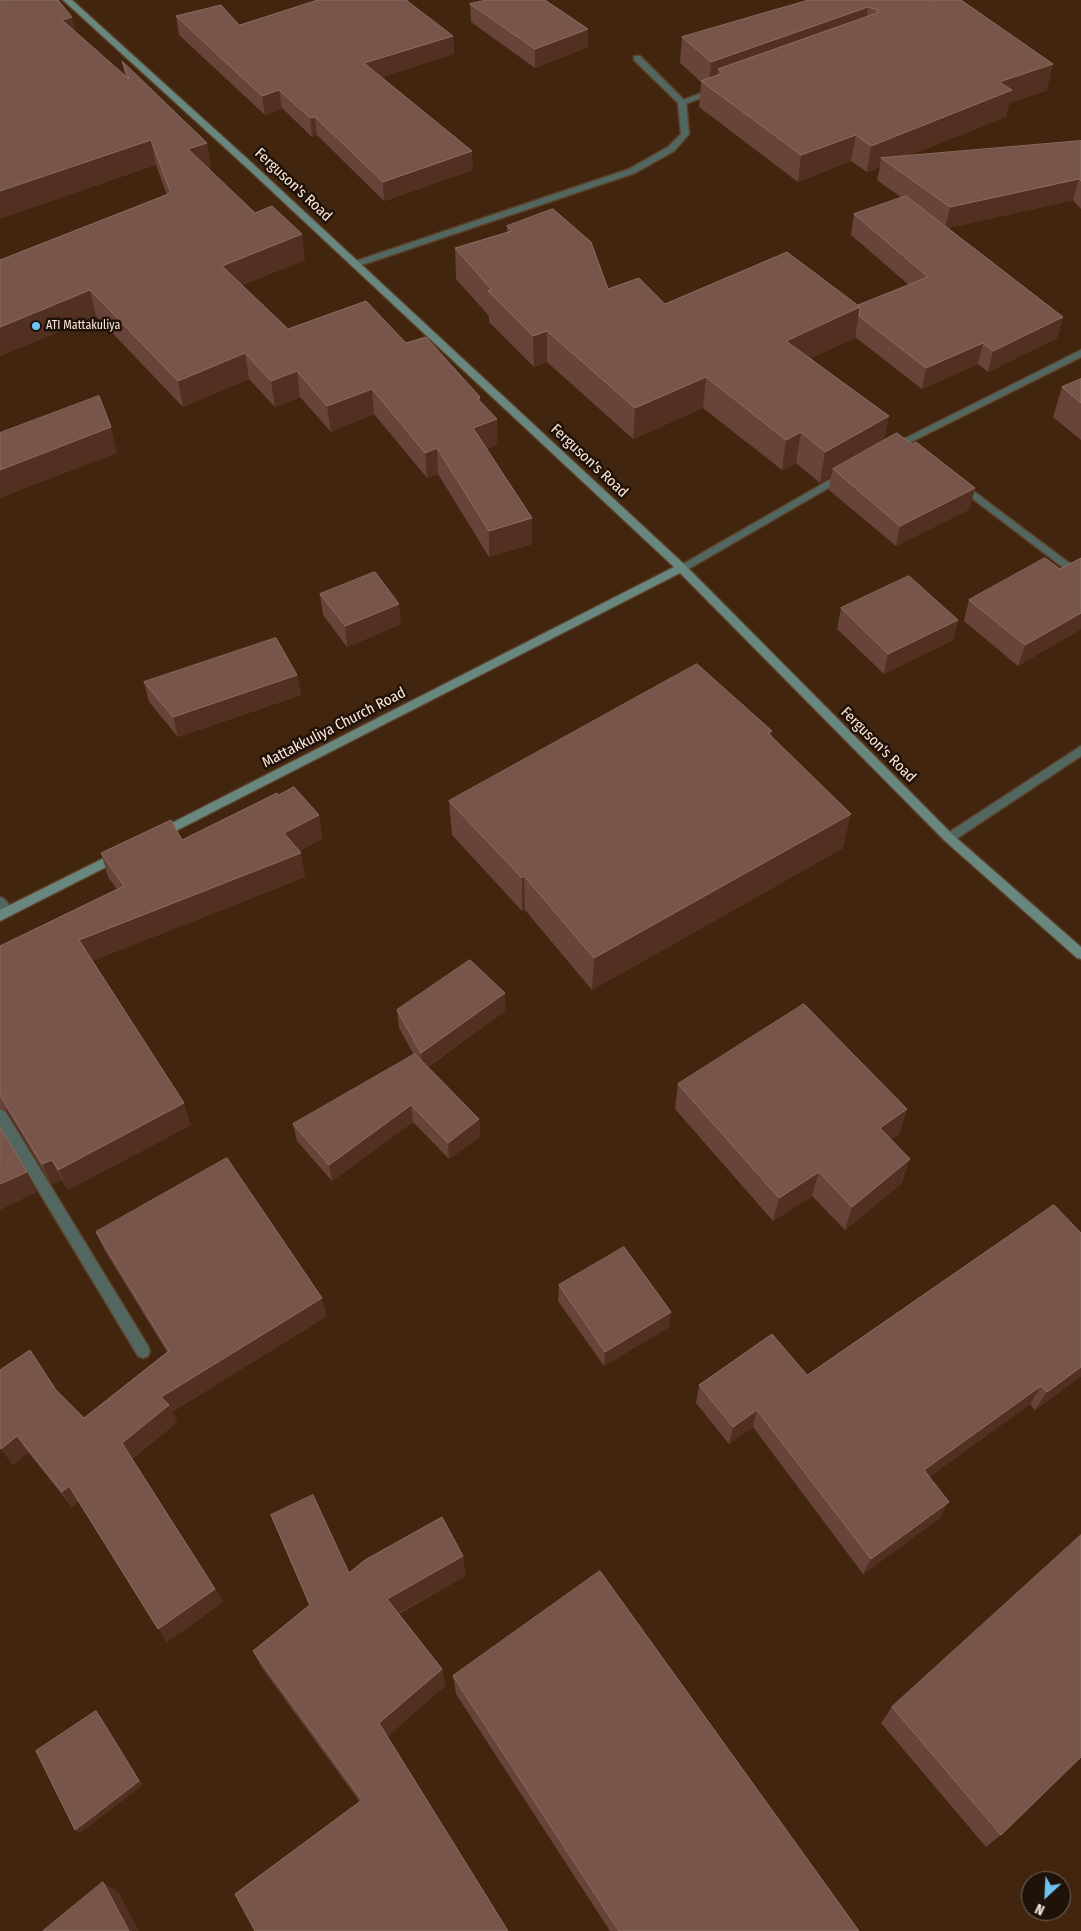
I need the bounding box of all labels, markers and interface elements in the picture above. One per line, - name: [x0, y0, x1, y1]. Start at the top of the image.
- street label: Ferguson's Road: [251, 145, 335, 225]
- place label: ATI Mattakuliya: [46, 319, 120, 333]
- marker: ATI Mattakuliya: [30, 320, 42, 332]
- street label: Ferguson's Road: [547, 421, 631, 501]
- street label: Mattakkuliya Church Road: [259, 684, 409, 772]
- street label: Ferguson's Road: [837, 704, 919, 786]
- north arrow: [1021, 1871, 1071, 1921]
- text: N: [1032, 1900, 1047, 1919]

